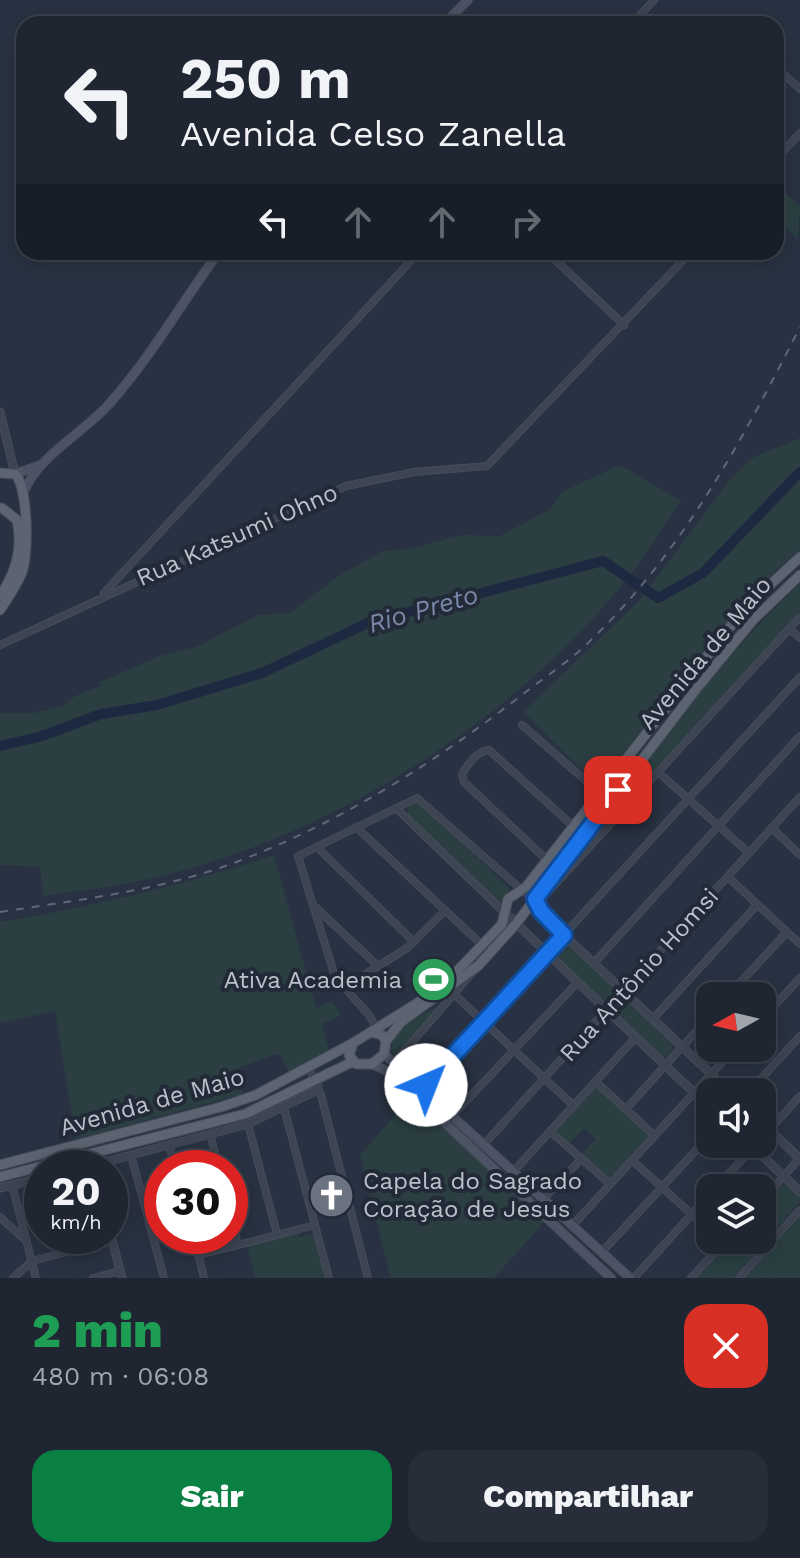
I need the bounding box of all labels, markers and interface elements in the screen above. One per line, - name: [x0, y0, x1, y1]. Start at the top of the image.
- text: 250 m: [180, 46, 351, 112]
- icon: left: [48, 48, 152, 152]
- text: Avenida Celso Zanella: [180, 113, 566, 155]
- icon: left: [252, 200, 296, 244]
- icon: ahead: [336, 200, 380, 244]
- icon: ahead: [420, 200, 464, 244]
- icon: right: [504, 200, 548, 244]
- street label: Rua Katsumi Ohno: [132, 478, 342, 592]
- street label: Avenida de Maio: [633, 571, 777, 735]
- water label: Rio Preto: [365, 579, 481, 639]
- pin: [584, 756, 652, 824]
- icon: arrive: [596, 768, 640, 812]
- street label: Rua Antônio Homsi: [554, 883, 724, 1067]
- sports icon: Ativa Academia: [409, 956, 457, 1004]
- place label: Ativa Academia: [224, 966, 402, 994]
- north arrow: [696, 982, 776, 1062]
- map controls: [696, 982, 776, 1254]
- position arrow: [384, 1043, 468, 1127]
- street label: Avenida de Maio: [56, 1062, 248, 1142]
- button: sound: [696, 1078, 776, 1158]
- speed limit sign: 30: [144, 1150, 248, 1254]
- place label: Capela do Sagrado Coração de Jesus: [363, 1167, 582, 1223]
- text: 20: [51, 1168, 101, 1215]
- church icon: Capela do Sagrado Coração de Jesus: [308, 1171, 356, 1219]
- button: layers: [696, 1174, 776, 1254]
- text: km/h: [50, 1210, 102, 1234]
- text: 2 min: [32, 1302, 163, 1359]
- button: close: [684, 1304, 768, 1388]
- text: 480 m · 06:08: [32, 1361, 209, 1391]
- button: Sair: [32, 1450, 392, 1542]
- button: Compartilhar: [408, 1450, 768, 1542]

